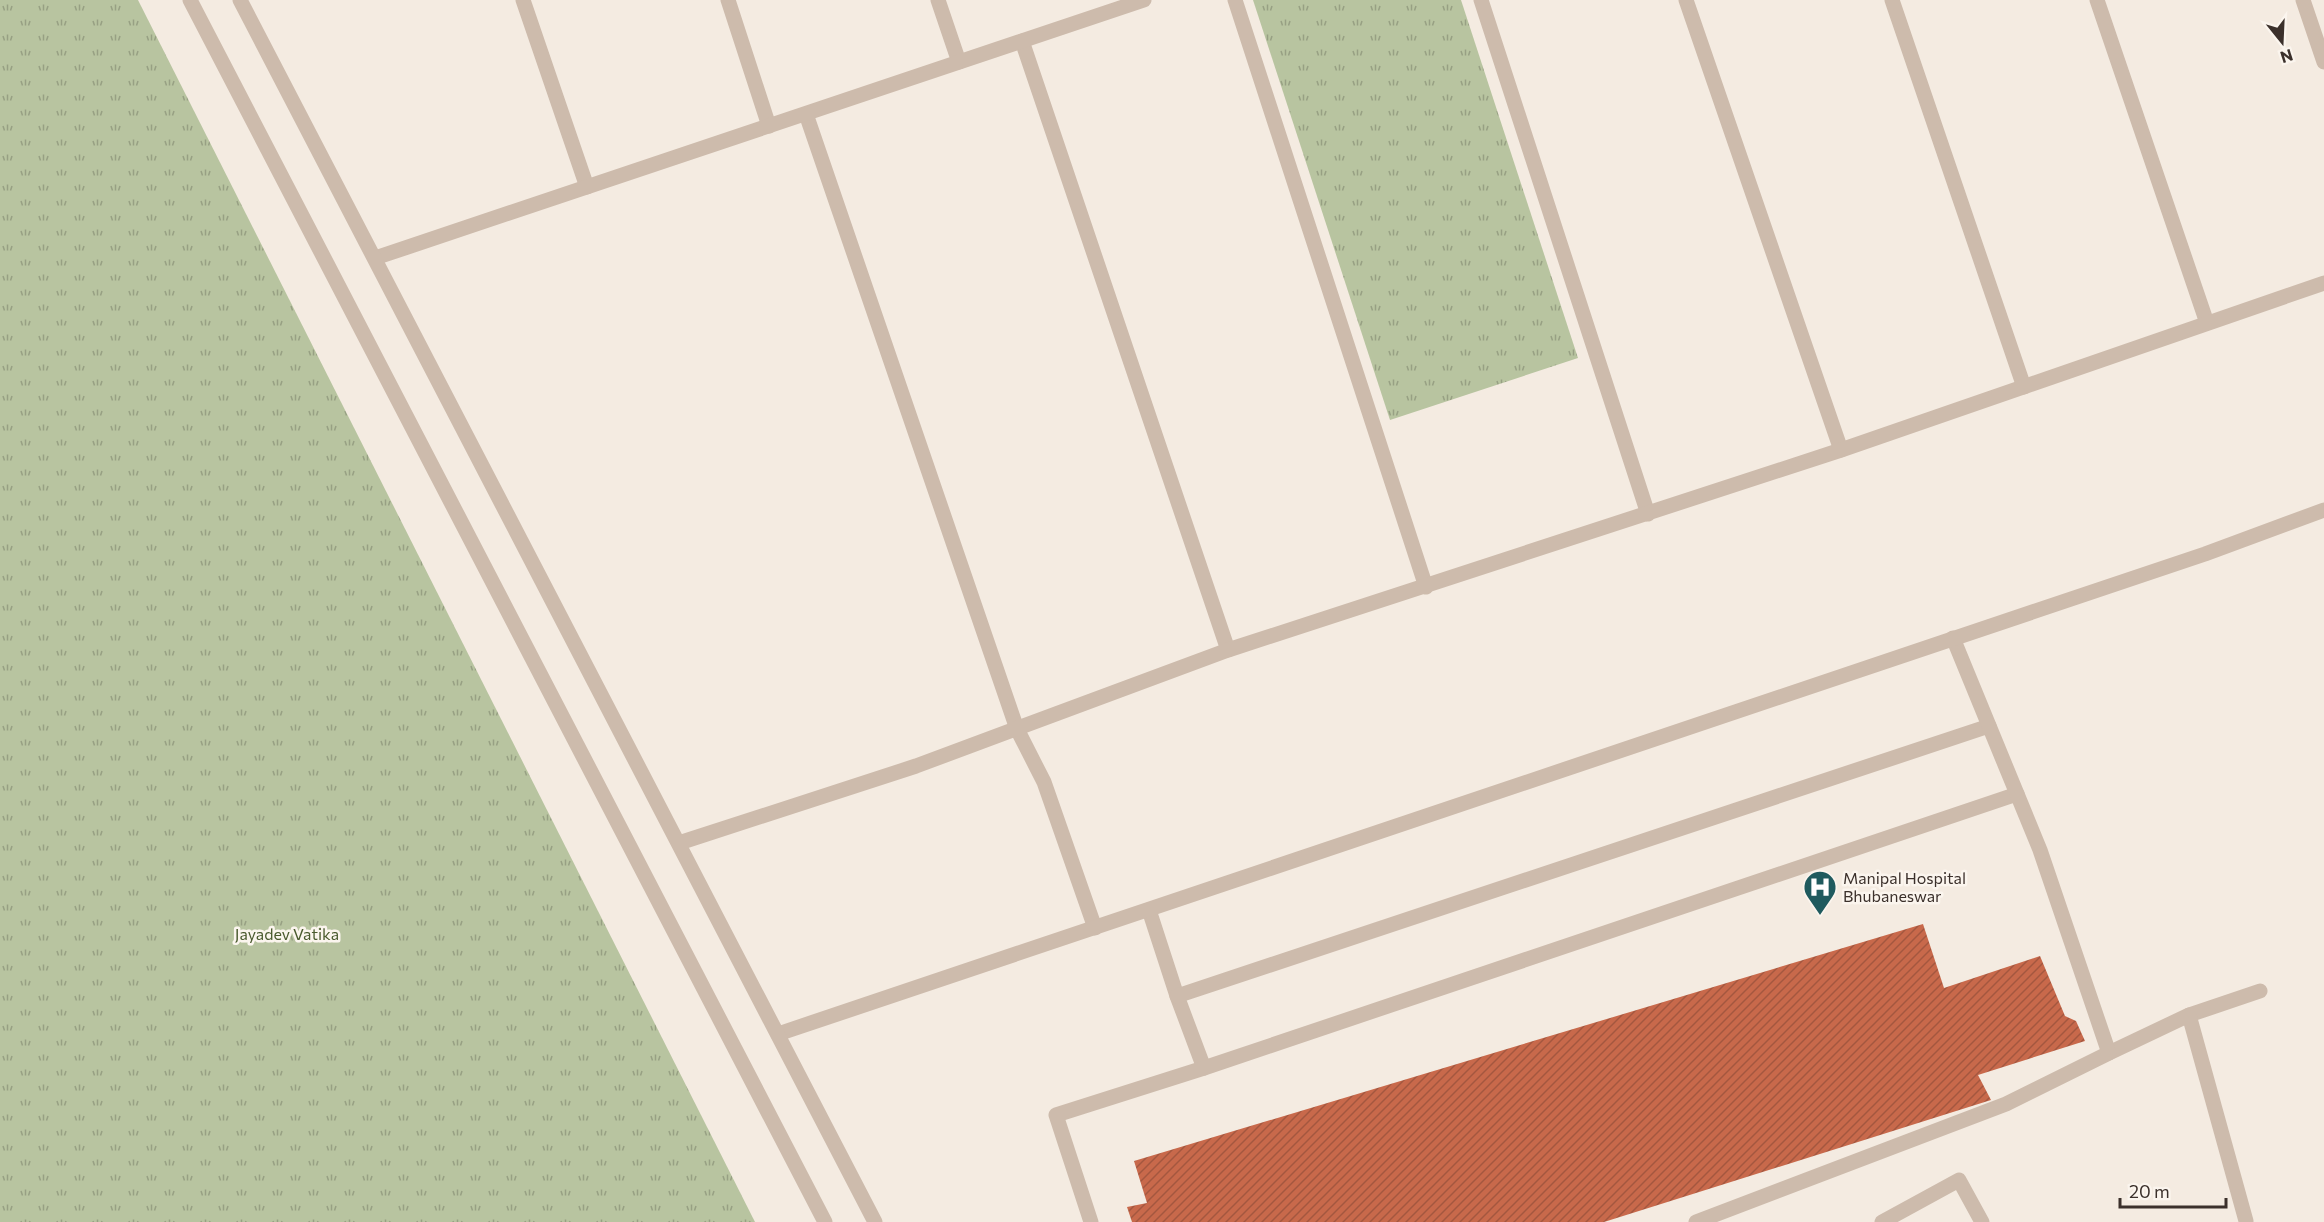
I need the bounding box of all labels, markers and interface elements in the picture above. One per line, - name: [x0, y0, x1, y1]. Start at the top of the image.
- north arrow: [2252, 12, 2312, 72]
- text: N: [2278, 46, 2295, 68]
- place label: Manipal Hospital Bhubaneswar: [1843, 868, 1966, 905]
- hospital icon: Manipal Hospital Bhubaneswar: [1802, 869, 1838, 916]
- park label: Jayadev Vatika: [235, 924, 339, 943]
- scale bar: [2120, 1171, 2226, 1209]
- text: 20 m: [2129, 1180, 2170, 1202]

